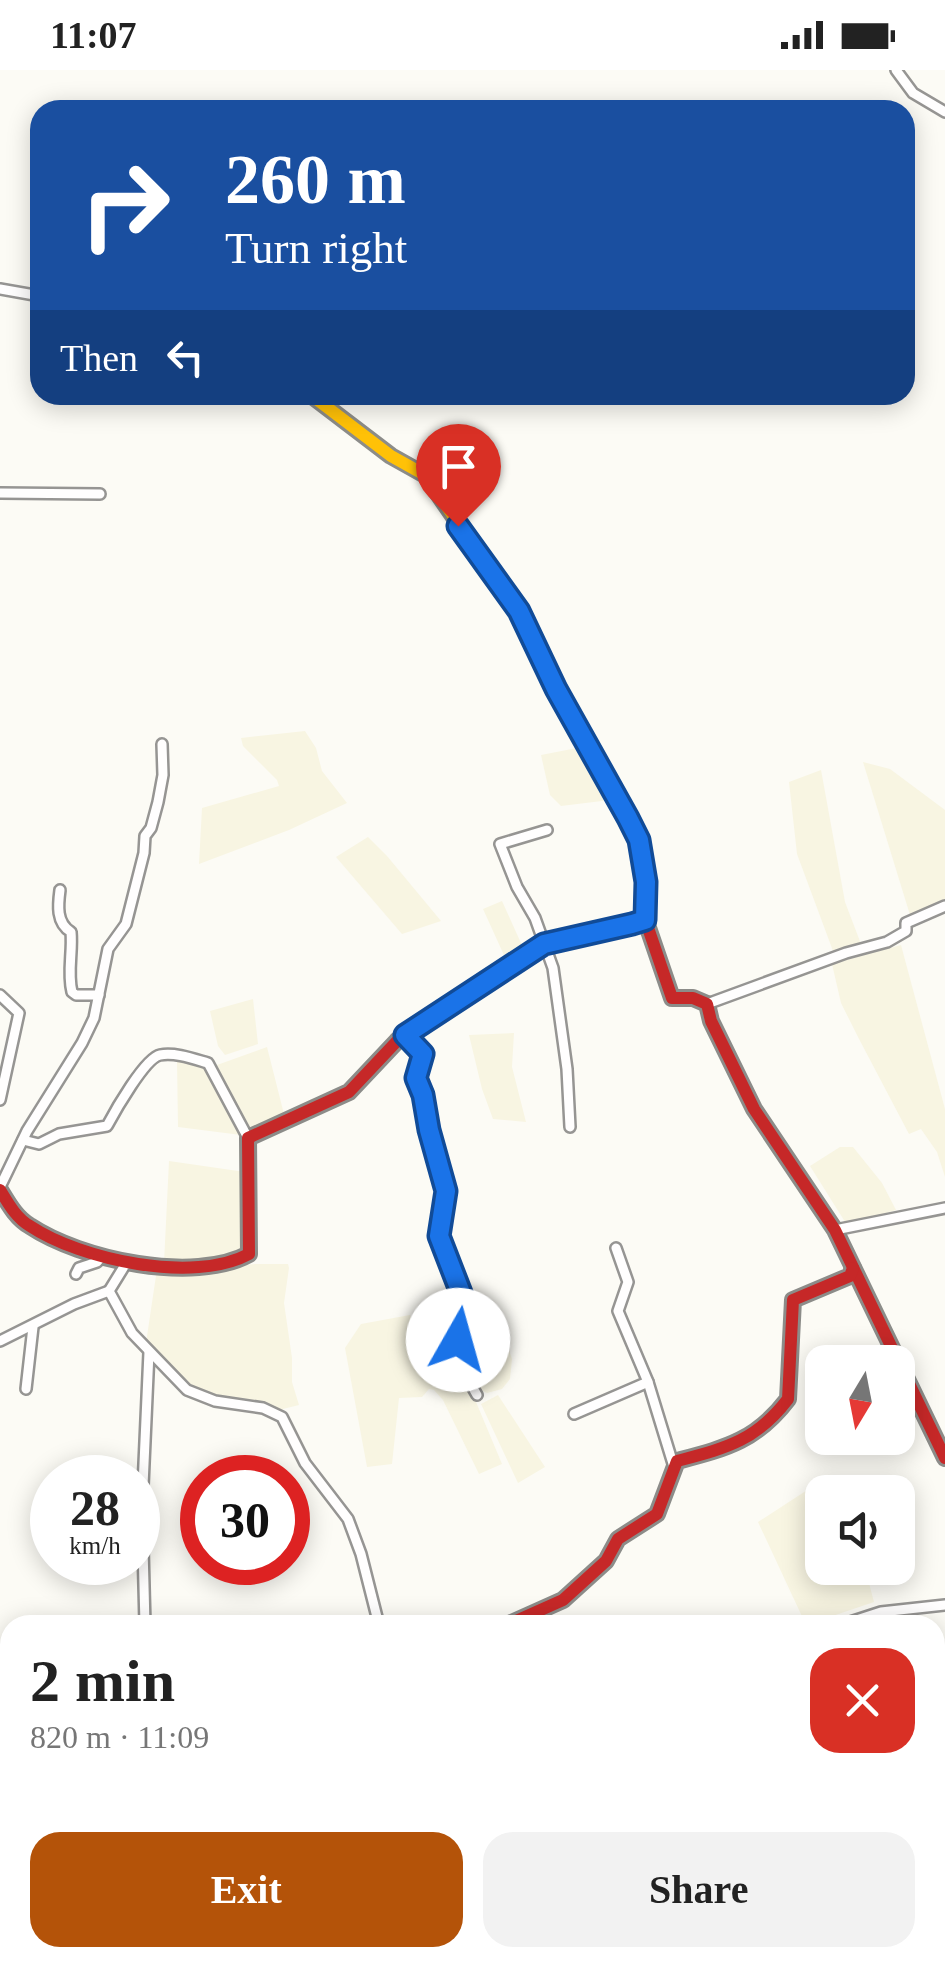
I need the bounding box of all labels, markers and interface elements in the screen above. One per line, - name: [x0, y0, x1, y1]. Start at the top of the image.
- text: 11:07: [50, 14, 137, 56]
- icon: right: [60, 140, 190, 270]
- text: 260 m: [225, 141, 406, 218]
- text: Turn right: [225, 223, 407, 273]
- icon: left: [158, 330, 213, 385]
- text: Then: [60, 337, 138, 379]
- pin: [416, 424, 501, 527]
- icon: arrive: [431, 439, 486, 494]
- position arrow: [406, 1288, 510, 1392]
- north arrow: [805, 1345, 915, 1455]
- map controls: [805, 1345, 915, 1585]
- speed limit sign: 30: [180, 1455, 310, 1585]
- button: sound: [805, 1475, 915, 1585]
- text: 28: [70, 1480, 120, 1536]
- text: km/h: [69, 1532, 121, 1559]
- text: 2 min: [30, 1648, 175, 1714]
- button: close: [810, 1648, 915, 1753]
- text: 820 m · 11:09: [30, 1719, 209, 1755]
- button: Exit: [30, 1832, 463, 1947]
- button: Share: [483, 1832, 915, 1947]

